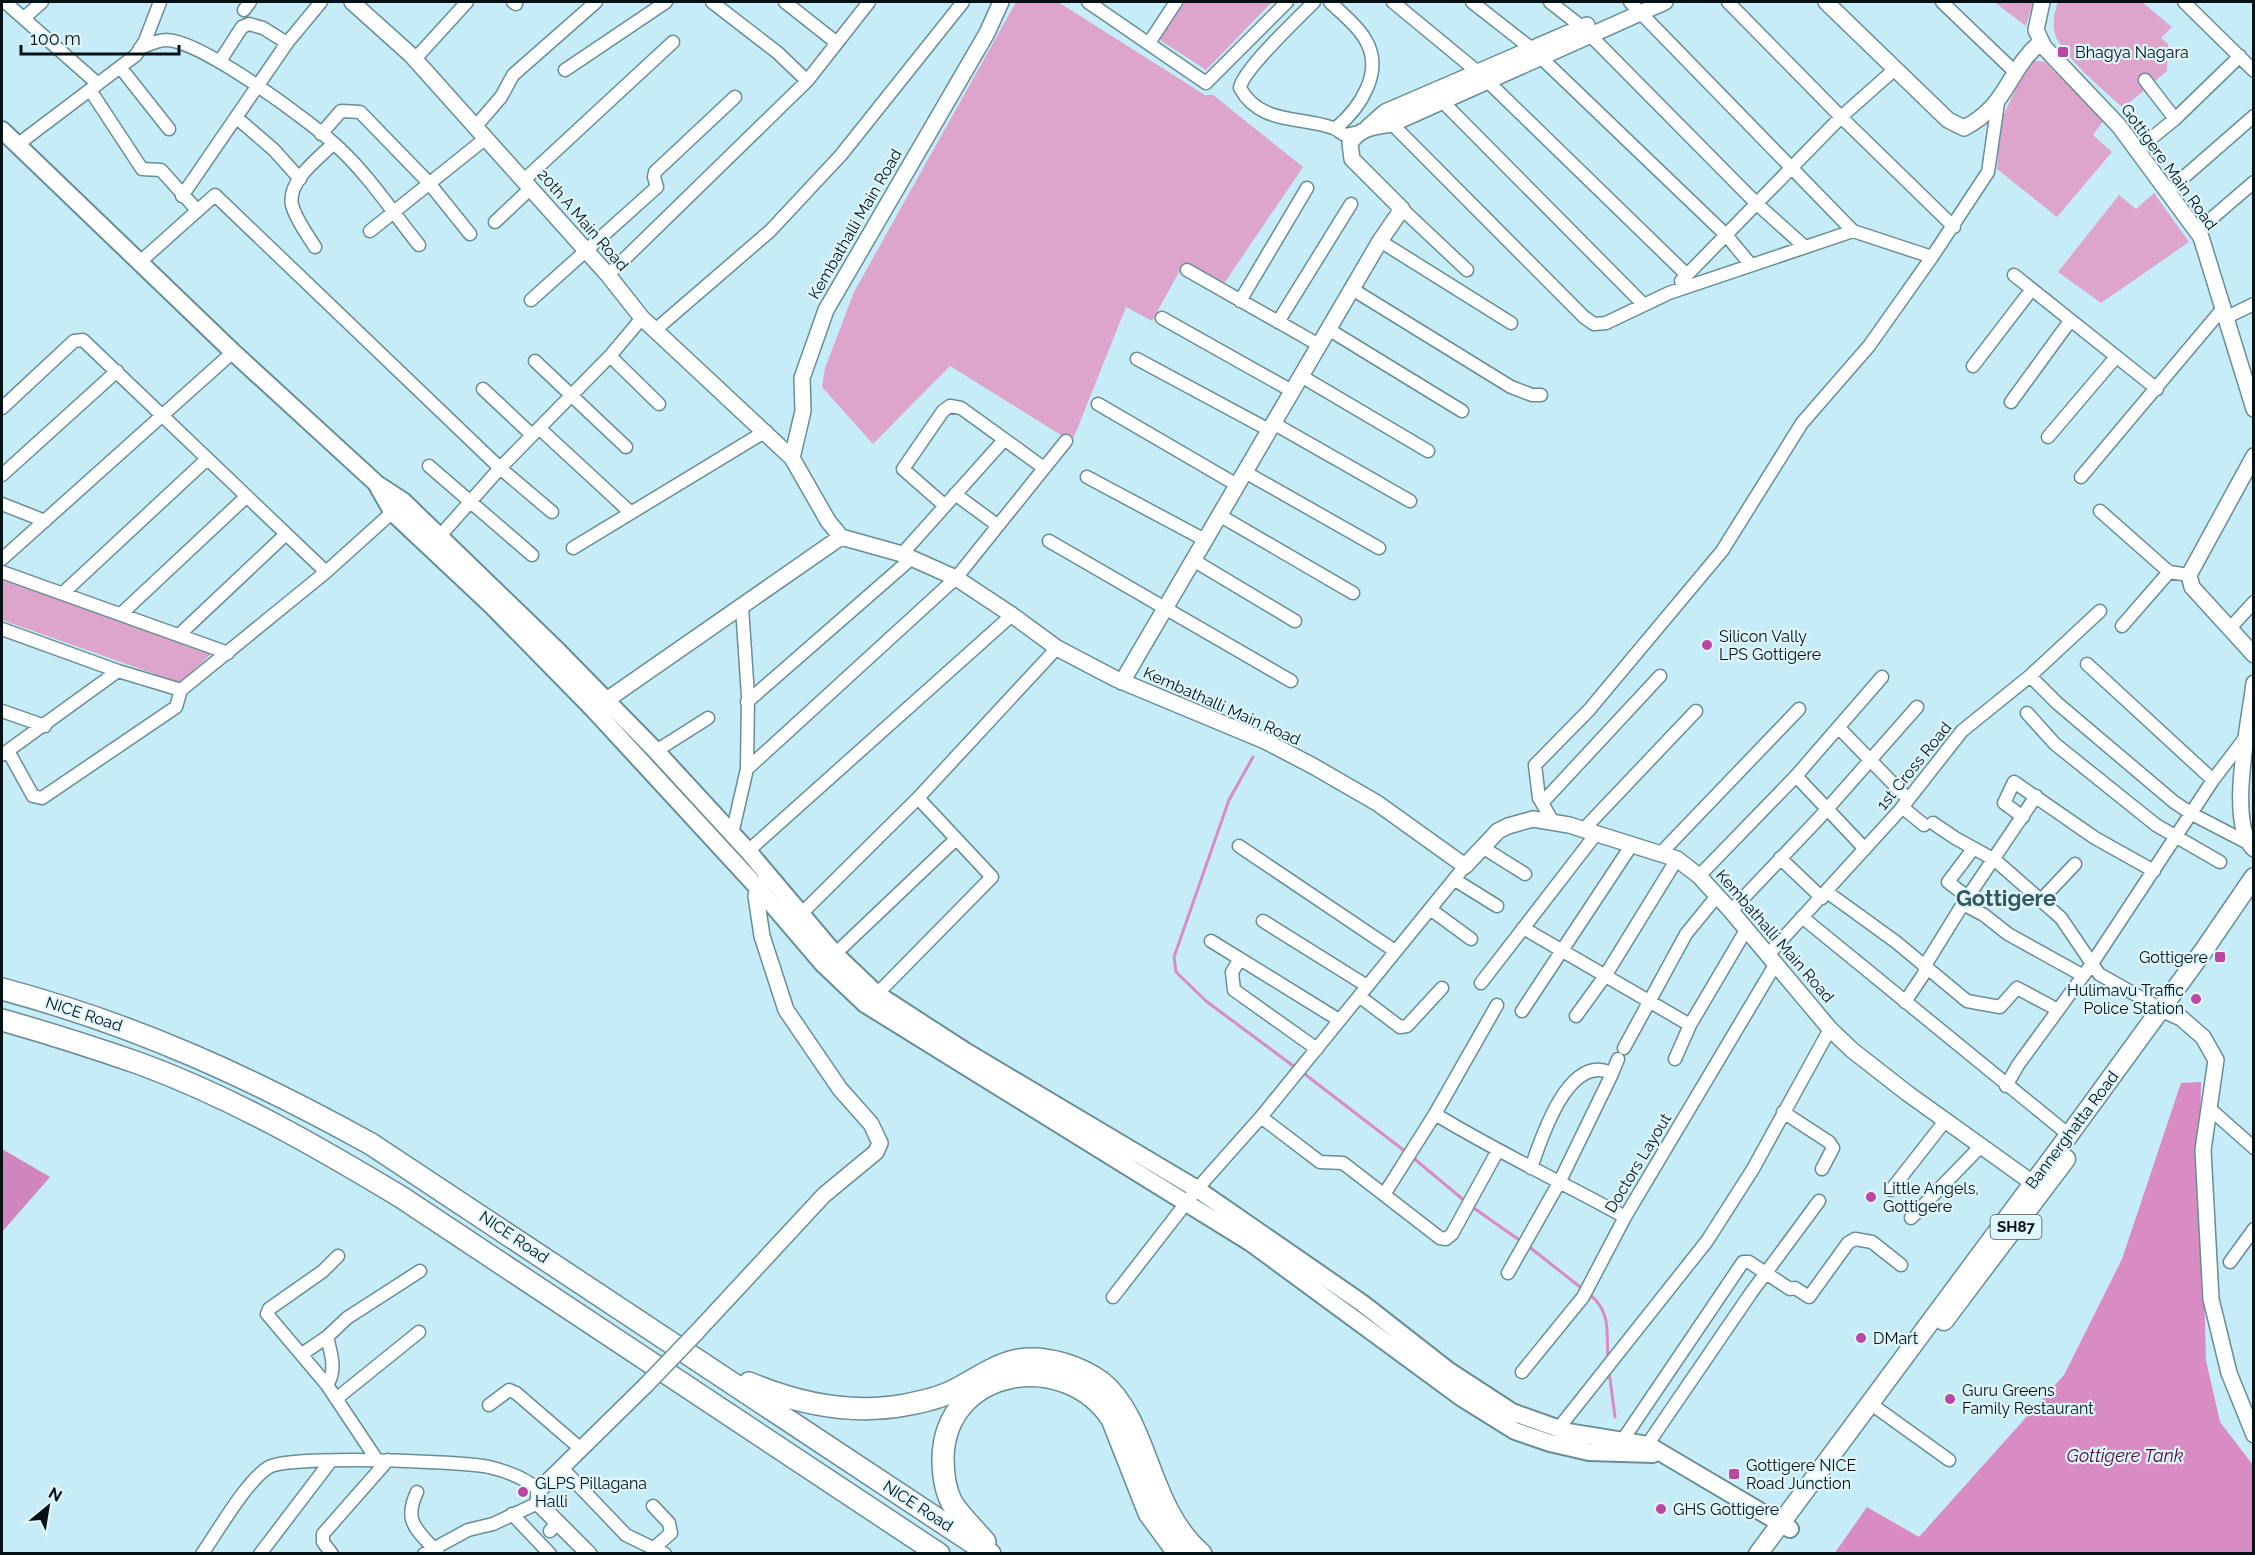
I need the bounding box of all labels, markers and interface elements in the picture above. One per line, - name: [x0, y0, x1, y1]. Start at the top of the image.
- scale bar: [21, 18, 178, 56]
- text: 100 m: [30, 28, 81, 49]
- place label: Bhagya Nagara: [2075, 43, 2189, 62]
- marker: Bhagya Nagara: [2056, 45, 2070, 59]
- street label: Gottigere Main Road: [2117, 100, 2221, 234]
- street label: Kembathalli Main Road: [804, 146, 906, 302]
- street label: 20th A Main Road: [534, 165, 632, 275]
- place label: Silicon Vally LPS Gottigere: [1719, 627, 1821, 664]
- marker: Silicon Vally LPS Gottigere: [1700, 638, 1714, 652]
- street label: Kembathalli Main Road: [1140, 663, 1304, 749]
- street label: 1st Cross Road: [1873, 718, 1955, 814]
- street label: Kembathalli Main Road: [1712, 866, 1838, 1006]
- district label: Gottigere: [1956, 885, 2056, 911]
- place label: Gottigere: [2139, 948, 2208, 967]
- marker: Gottigere: [2213, 950, 2227, 964]
- place label: Hulimavu Traffic Police Station: [2067, 981, 2184, 1018]
- marker: Hulimavu Traffic Police Station: [2189, 992, 2203, 1006]
- street label: NICE Road: [43, 993, 125, 1035]
- street label: Bannerghatta Road: [2022, 1067, 2123, 1193]
- street label: Doctors Layout: [1601, 1109, 1675, 1216]
- place label: Little Angels, Gottigere: [1883, 1179, 1979, 1216]
- marker: Little Angels, Gottigere: [1864, 1190, 1878, 1204]
- street label: NICE Road: [476, 1207, 552, 1267]
- road number: SH87: [1990, 1215, 2042, 1239]
- place label: DMart: [1873, 1329, 1919, 1348]
- marker: DMart: [1854, 1331, 1868, 1345]
- place label: Guru Greens Family Restaurant: [1962, 1381, 2094, 1418]
- marker: Guru Greens Family Restaurant: [1943, 1392, 1957, 1406]
- water label: Gottigere Tank: [2067, 1445, 2184, 1466]
- place label: Gottigere NICE Road Junction: [1746, 1456, 1856, 1493]
- marker: Gottigere NICE Road Junction: [1727, 1467, 1741, 1481]
- place label: GLPS Pillagana Halli: [535, 1474, 647, 1511]
- street label: NICE Road: [879, 1476, 957, 1536]
- north arrow: [18, 1477, 78, 1537]
- text: N: [45, 1483, 65, 1506]
- marker: GLPS Pillagana Halli: [516, 1485, 530, 1499]
- place label: GHS Gottigere: [1673, 1500, 1779, 1519]
- marker: GHS Gottigere: [1654, 1502, 1668, 1516]

